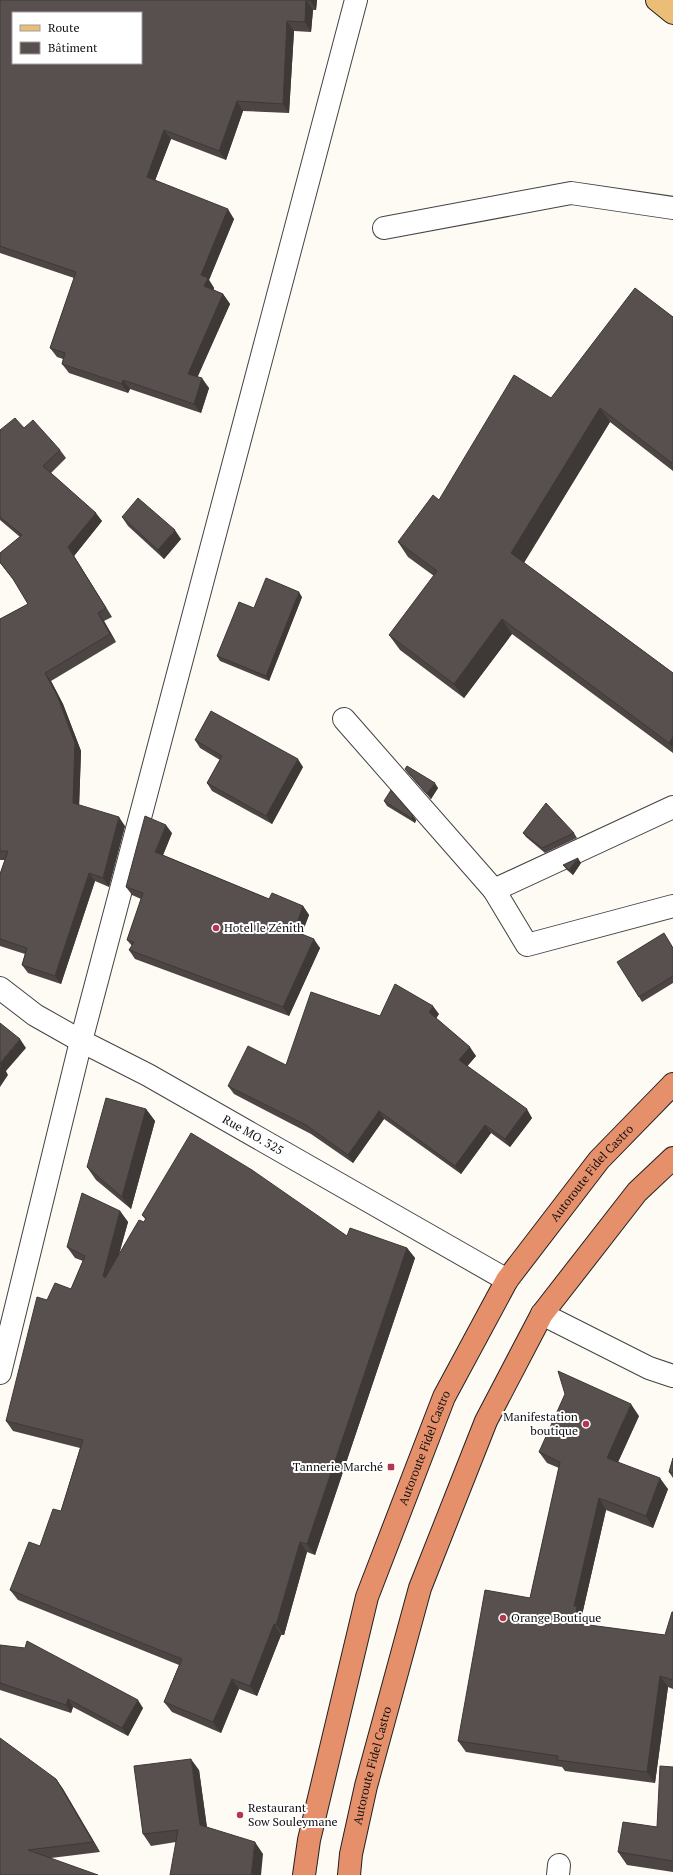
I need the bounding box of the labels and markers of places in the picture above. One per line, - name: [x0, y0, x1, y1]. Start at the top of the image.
- place label: Hotel le Zénith: [224, 920, 304, 935]
- marker: Hotel le Zénith: [211, 923, 221, 933]
- place label: Manifestation boutique: [503, 1409, 578, 1438]
- marker: Manifestation boutique: [581, 1419, 591, 1429]
- place label: Tannerie Marché: [293, 1459, 383, 1474]
- marker: Tannerie Marché: [386, 1462, 396, 1472]
- place label: Orange Boutique: [511, 1610, 601, 1625]
- marker: Orange Boutique: [498, 1613, 508, 1623]
- place label: Restaurant Sow Souleymane: [248, 1800, 338, 1829]
- marker: Restaurant Sow Souleymane: [235, 1810, 245, 1820]

